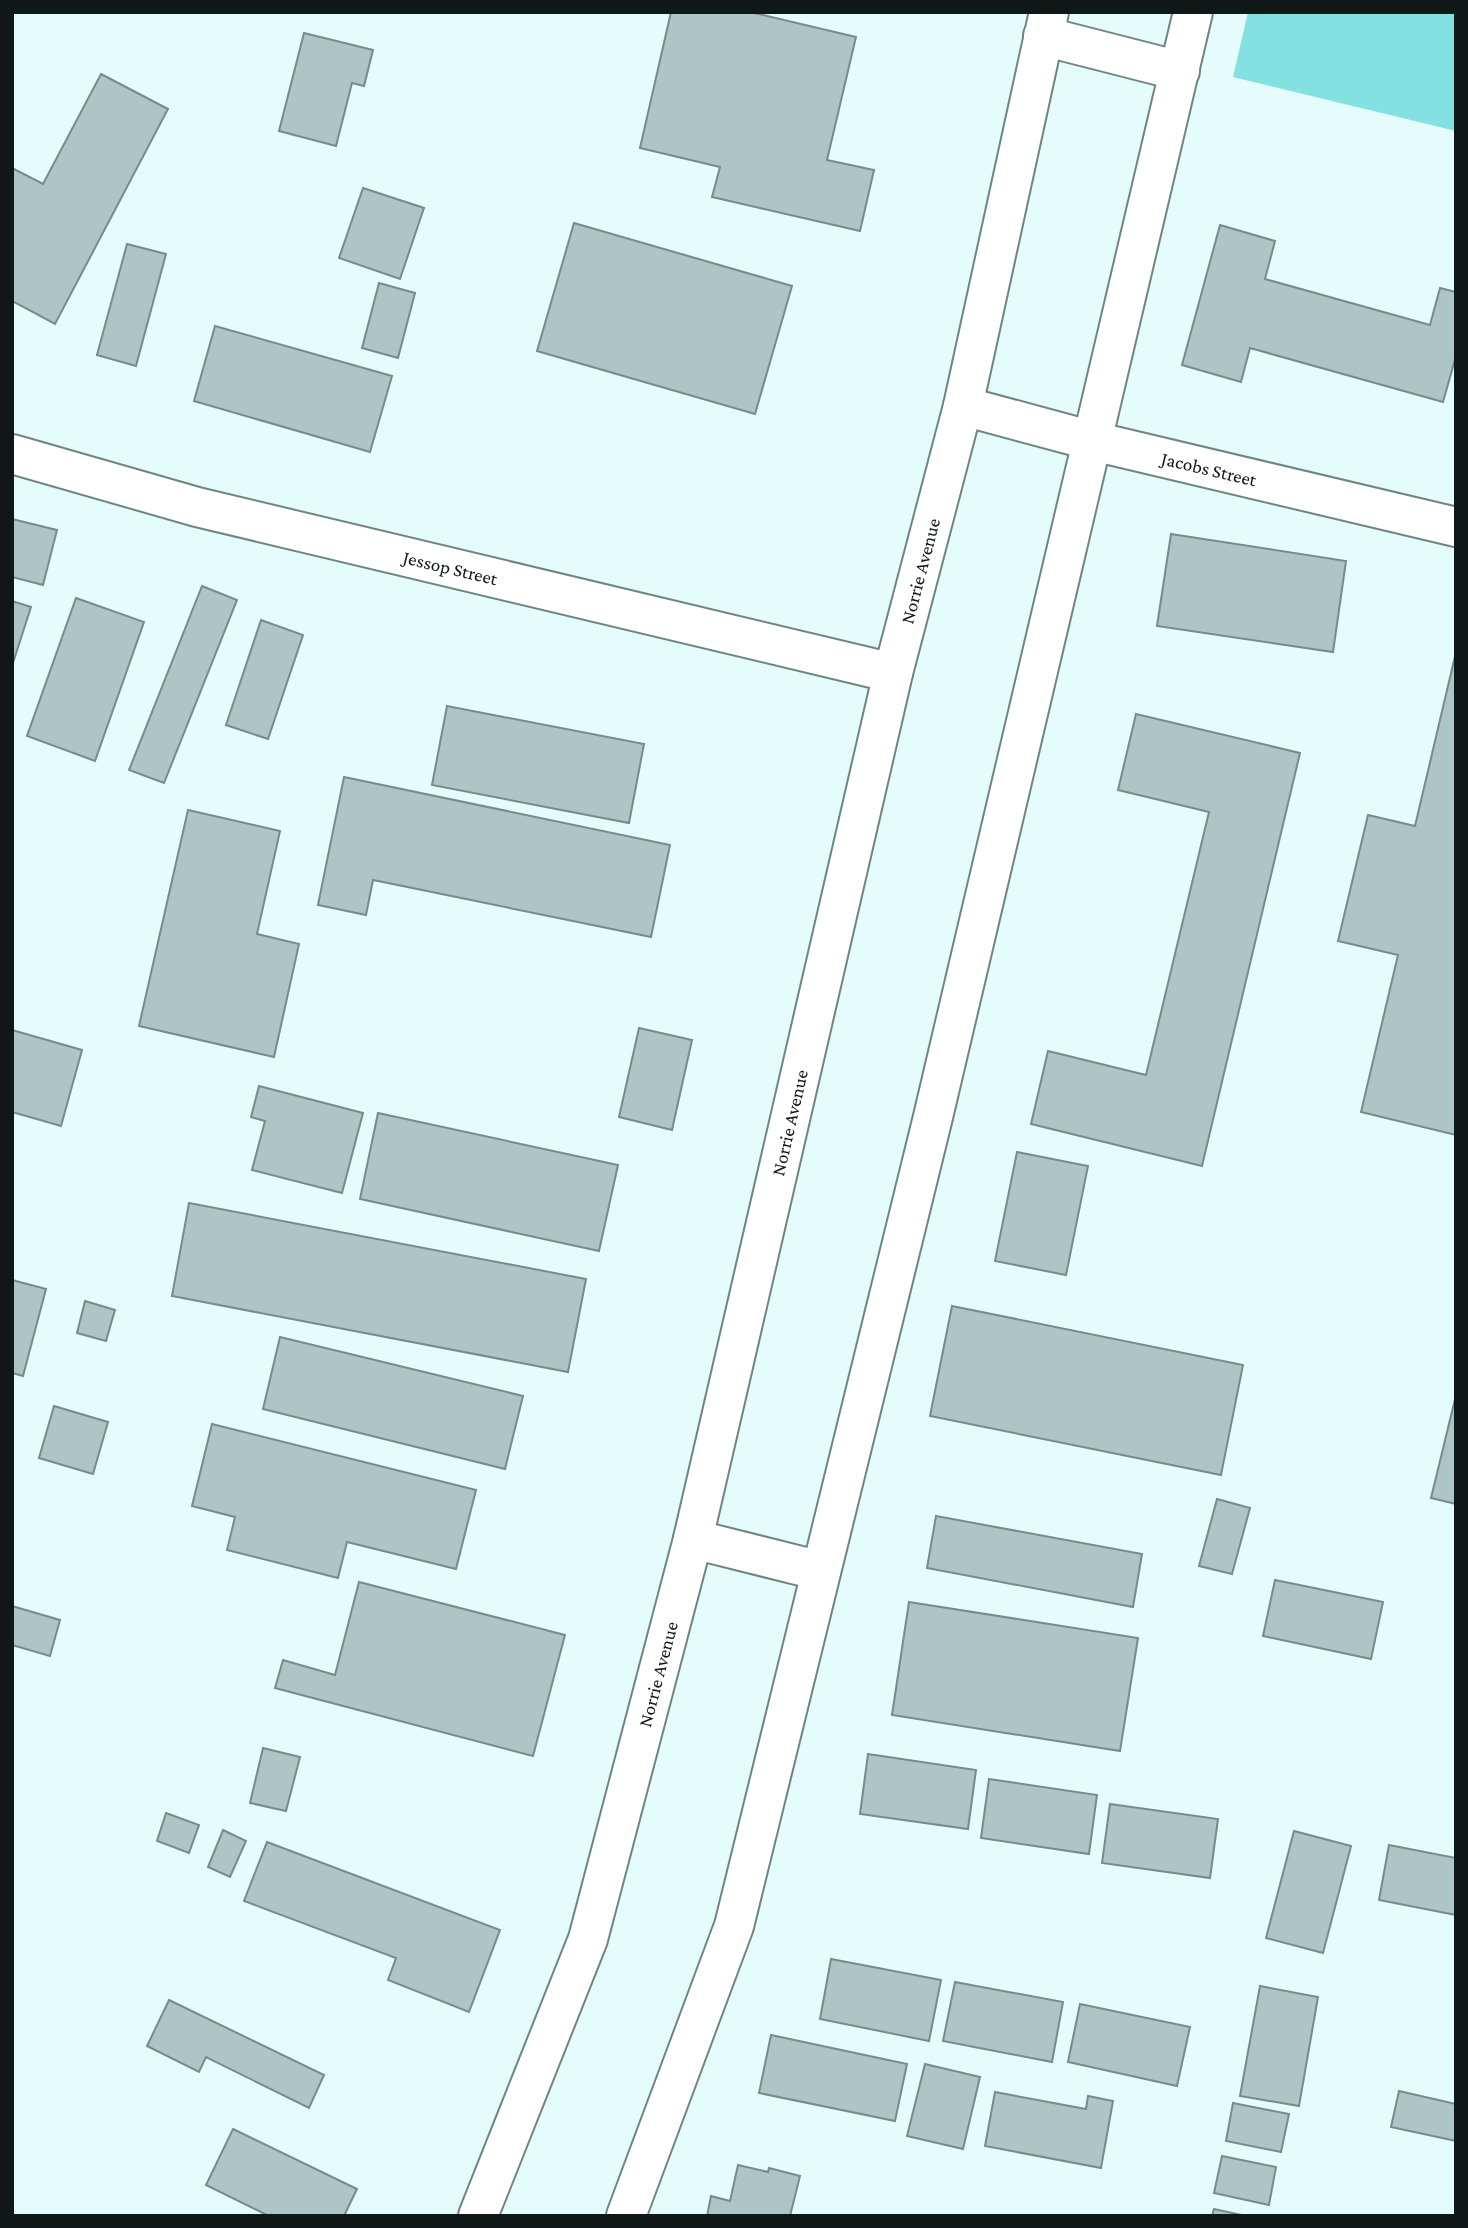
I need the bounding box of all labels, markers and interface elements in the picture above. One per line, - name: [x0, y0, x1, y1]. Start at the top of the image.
- street label: Jacobs Street: [1158, 447, 1259, 490]
- street label: Norrie Avenue: [896, 516, 944, 626]
- street label: Jessop Street: [399, 546, 500, 589]
- street label: Norrie Avenue: [767, 1067, 812, 1178]
- street label: Norrie Avenue: [634, 1619, 681, 1729]

